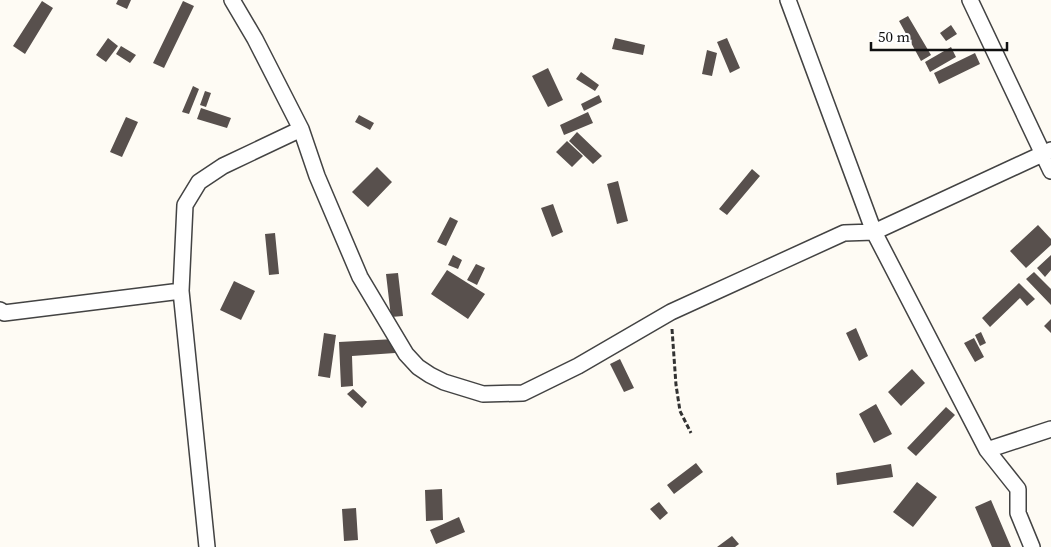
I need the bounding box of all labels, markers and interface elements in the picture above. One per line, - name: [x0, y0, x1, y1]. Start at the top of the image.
- scale bar: [871, 20, 1007, 52]
- text: 50 m: [878, 26, 910, 47]

